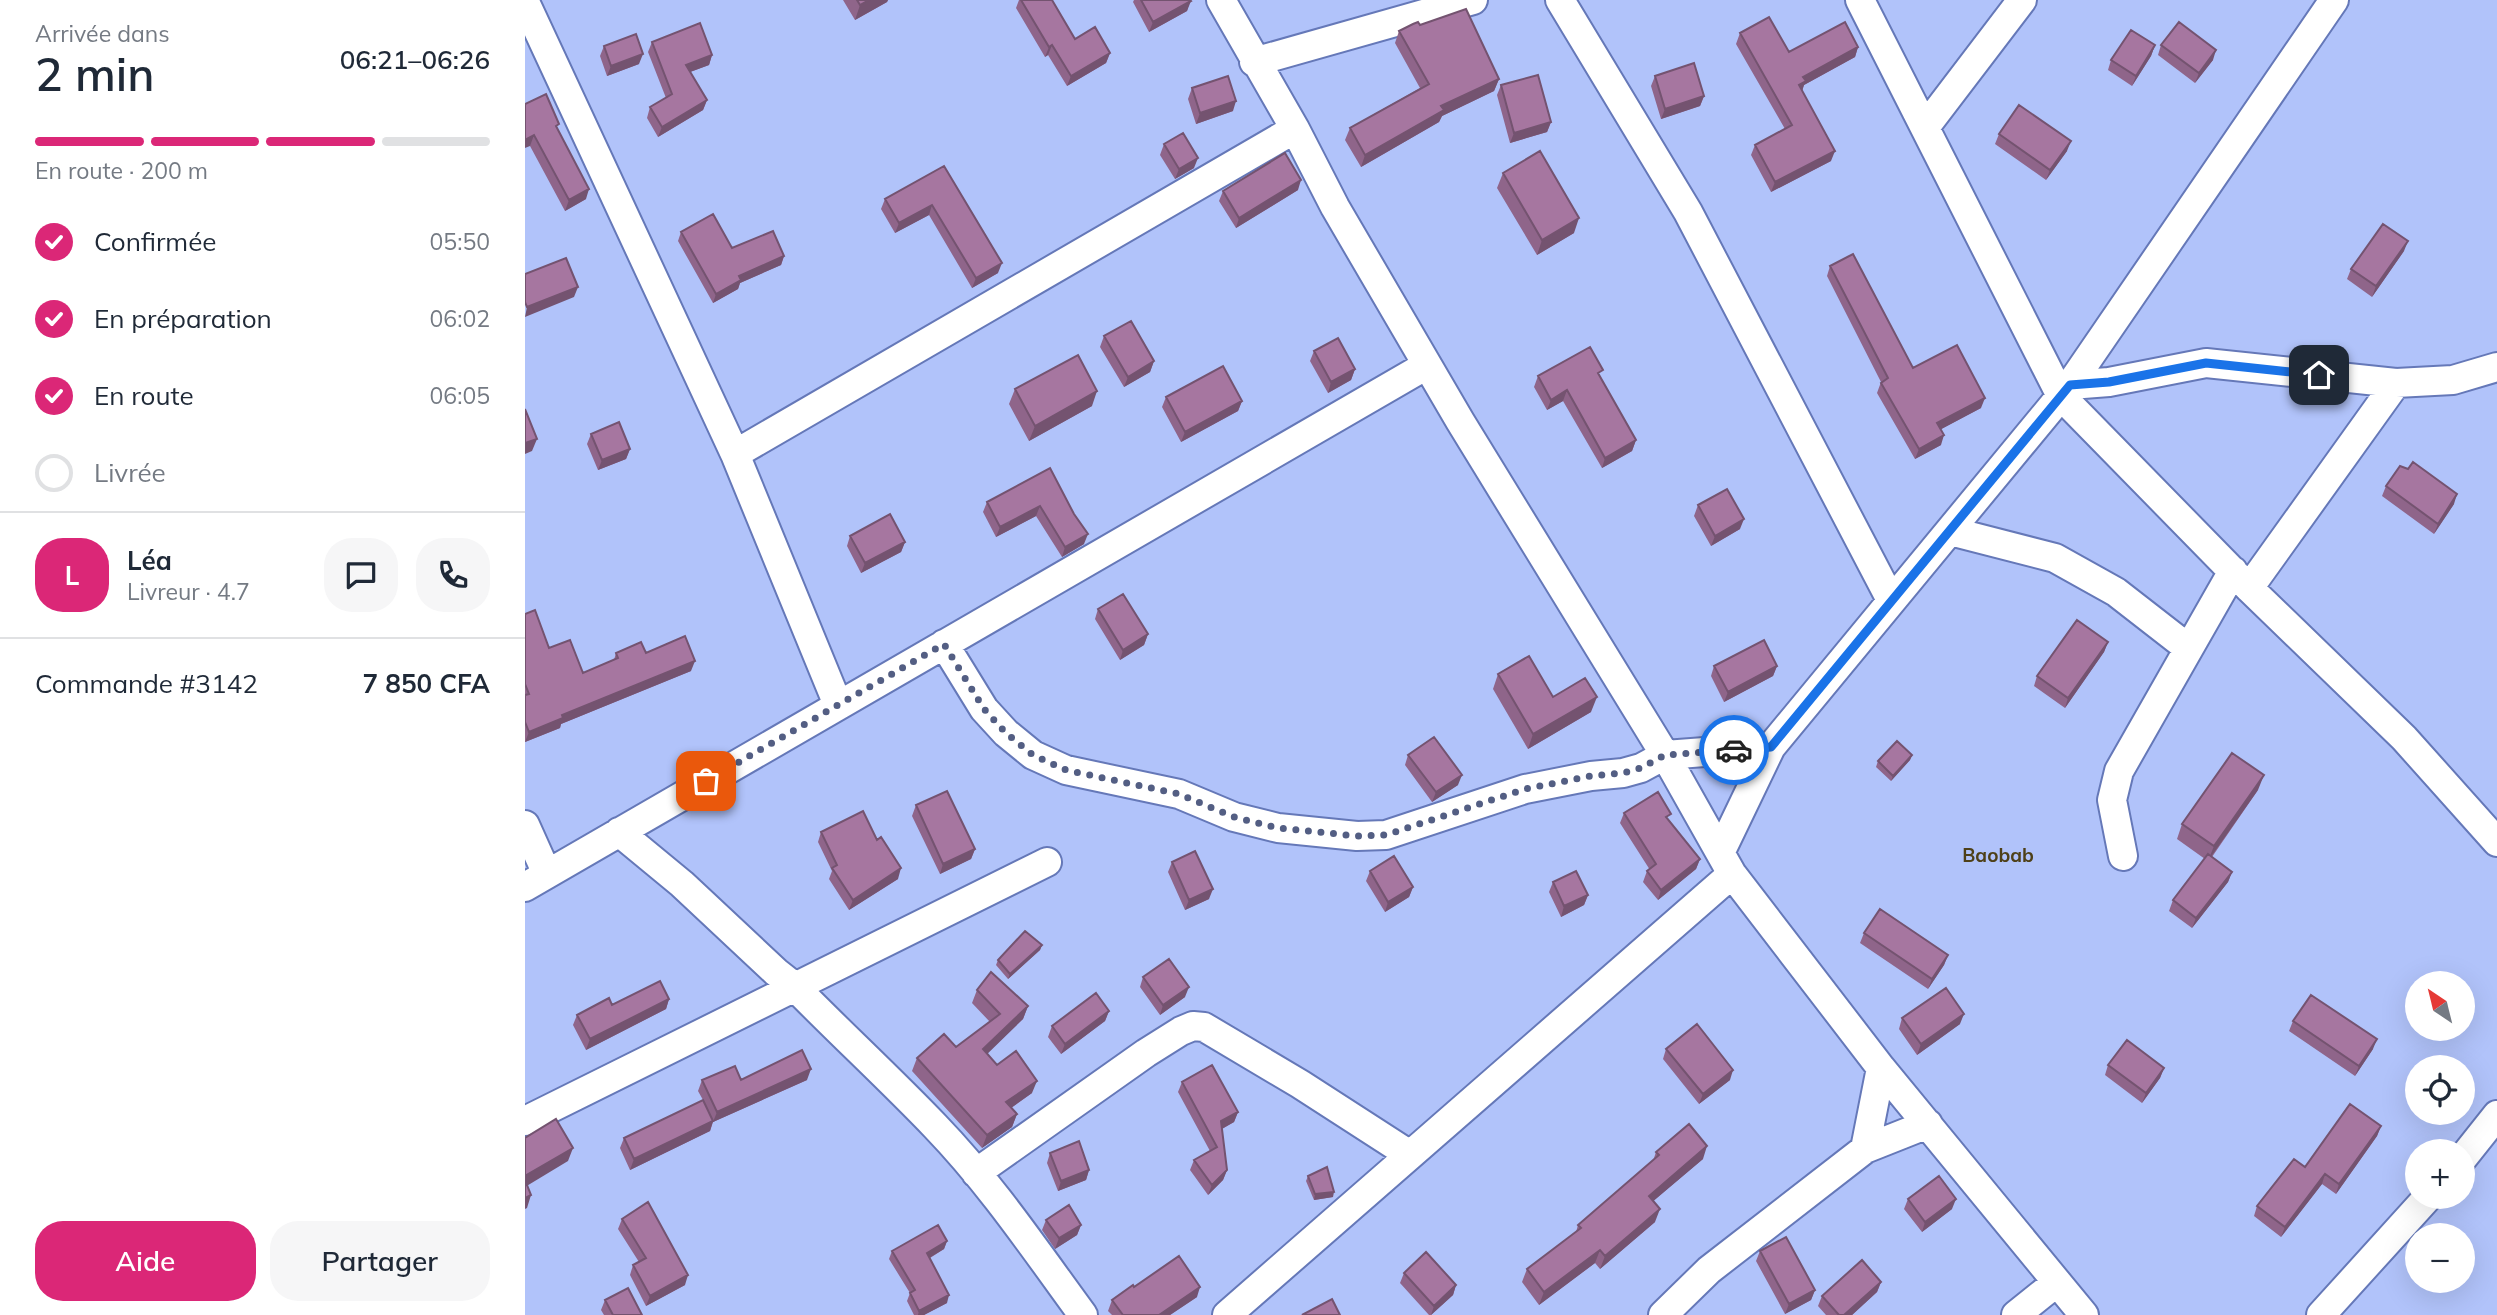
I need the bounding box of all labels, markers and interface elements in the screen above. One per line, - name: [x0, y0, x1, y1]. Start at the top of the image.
- text: Arrivée dans: [35, 19, 170, 48]
- text: 06:21–06:26: [340, 43, 490, 76]
- text: 2 min: [35, 45, 154, 103]
- text: En route · 200 m: [35, 156, 208, 185]
- icon: check: [35, 223, 73, 261]
- text: Confirmée: [94, 225, 216, 258]
- text: 05:50: [430, 227, 490, 256]
- icon: check: [35, 300, 73, 338]
- text: En préparation: [94, 302, 272, 335]
- text: 06:02: [430, 304, 490, 333]
- pin: [2289, 345, 2349, 405]
- icon: home: [2300, 356, 2338, 394]
- icon: check: [35, 377, 73, 415]
- text: En route: [94, 379, 194, 412]
- text: 06:05: [430, 381, 490, 410]
- text: Livrée: [94, 456, 166, 489]
- button: chat: [324, 538, 398, 612]
- button: phone: [416, 538, 490, 612]
- text: Léa: [127, 544, 172, 577]
- text: L: [65, 559, 79, 592]
- text: Livreur · 4.7: [127, 577, 250, 606]
- text: Commande #3142: [35, 667, 258, 700]
- text: 7 850 CFA: [363, 667, 490, 700]
- courier: [1699, 715, 1769, 785]
- icon: car: [1715, 731, 1753, 769]
- pin: [676, 751, 736, 811]
- icon: bag: [687, 762, 725, 800]
- district label: Baobab: [1962, 843, 2034, 867]
- north arrow: [2405, 971, 2475, 1041]
- map controls: [2405, 971, 2475, 1293]
- button: locate: [2405, 1055, 2475, 1125]
- button: +: [2405, 1139, 2475, 1209]
- button: Aide: [35, 1221, 256, 1301]
- button: Partager: [270, 1221, 490, 1301]
- button: −: [2405, 1223, 2475, 1293]

